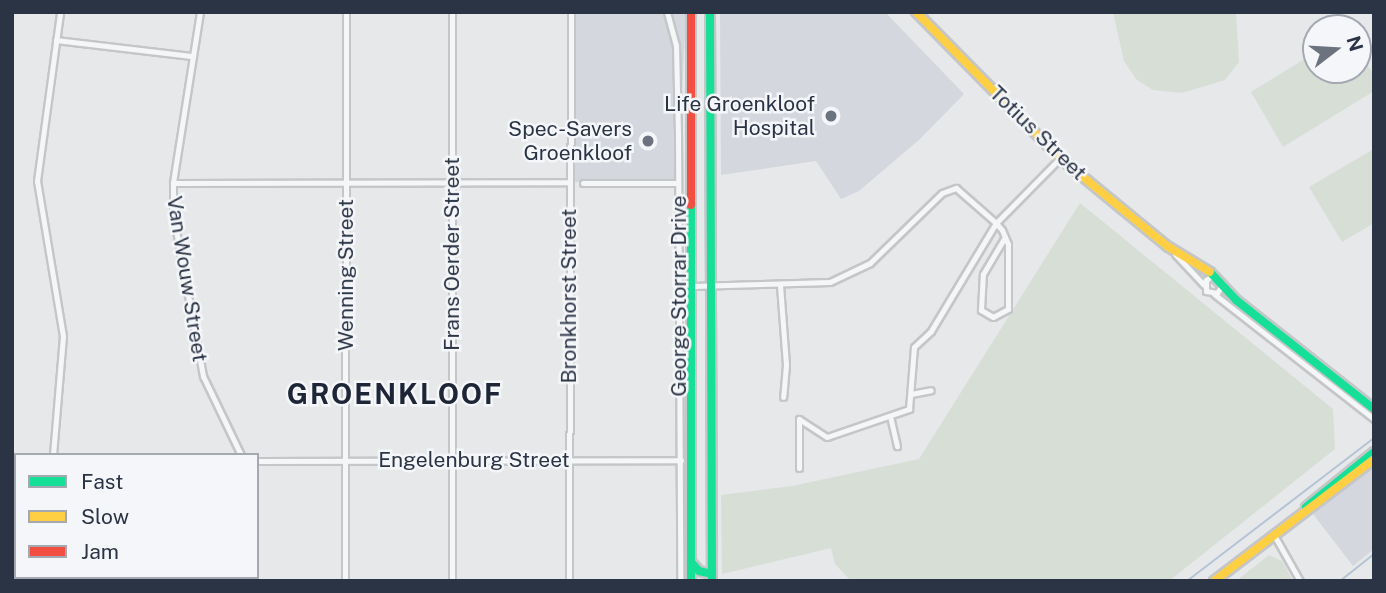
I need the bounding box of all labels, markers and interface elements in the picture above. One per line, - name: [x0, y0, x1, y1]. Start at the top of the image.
- north arrow: [1302, 14, 1372, 84]
- text: N: [1342, 33, 1368, 54]
- street label: Totius Street: [984, 81, 1092, 185]
- place label: Life Groenkloof Hospital: [664, 91, 815, 141]
- marker: Life Groenkloof Hospital: [821, 106, 841, 126]
- place label: Spec-Savers Groenkloof: [508, 116, 632, 166]
- marker: Spec-Savers Groenkloof: [638, 131, 658, 151]
- street label: Frans Oerder Street: [439, 157, 465, 351]
- street label: Van Wouw Street: [161, 194, 213, 364]
- street label: George Storrar Drive: [666, 195, 692, 397]
- street label: Wenning Street: [333, 199, 359, 351]
- street label: Bronkhorst Street: [556, 208, 582, 384]
- district label: GROENKLOOF: [288, 377, 502, 411]
- street label: Engelenburg Street: [378, 447, 570, 473]
- legend: [14, 453, 259, 579]
- text: Fast: [81, 469, 123, 494]
- text: Slow: [81, 504, 129, 529]
- text: Jam: [81, 539, 119, 564]

